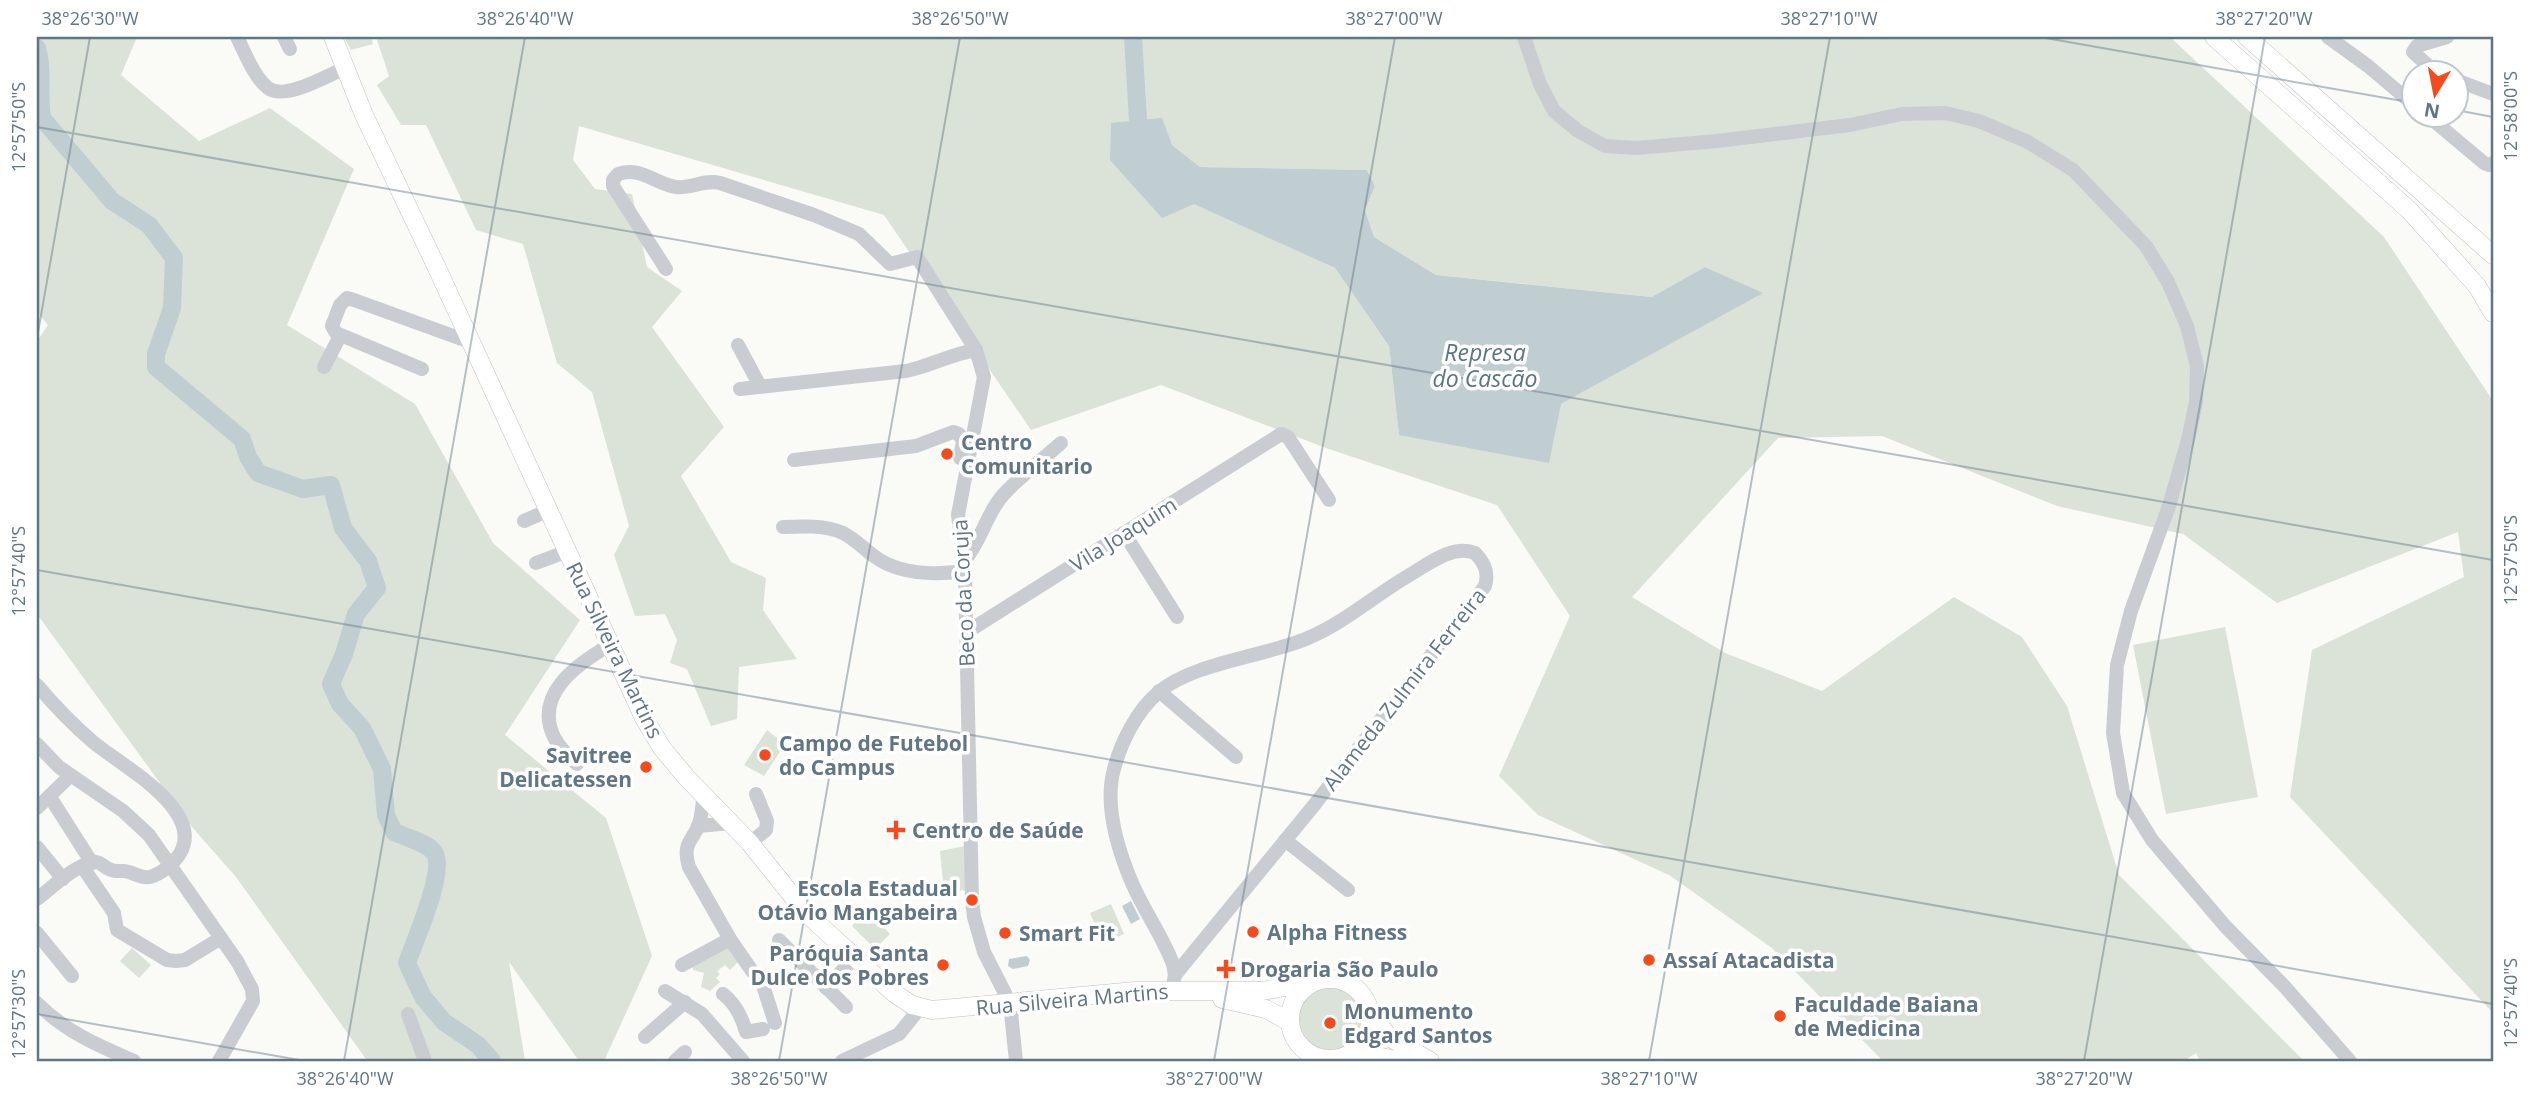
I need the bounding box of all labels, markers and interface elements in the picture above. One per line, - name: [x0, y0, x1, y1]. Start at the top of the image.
- text: 38°26'30"W: [41, 6, 139, 30]
- text: 38°26'40"W: [476, 6, 574, 30]
- text: 38°26'50"W: [911, 6, 1009, 30]
- text: 38°27'00"W: [1345, 6, 1443, 30]
- text: 38°27'10"W: [1780, 6, 1878, 30]
- text: 38°27'20"W: [2215, 6, 2313, 30]
- north arrow: [2400, 60, 2470, 130]
- text: 12°58'00"S: [2498, 71, 2522, 161]
- text: 12°57'50"S: [6, 82, 30, 172]
- text: N: [2422, 97, 2442, 125]
- water label: Represa do Cascão: [1432, 336, 1538, 394]
- place label: Centro Comunitario: [961, 428, 1093, 480]
- marker: Centro Comunitario: [939, 446, 955, 462]
- street label: Vila Joaquim: [1064, 490, 1182, 578]
- text: 12°57'50"S: [2498, 515, 2522, 605]
- street label: Beco da Coruja: [945, 518, 981, 668]
- text: 12°57'40"S: [6, 526, 30, 616]
- street label: Rua Silveira Martins: [560, 557, 670, 743]
- street label: Alameda Zulmira Ferreira: [1316, 582, 1492, 796]
- place label: Campo de Futebol do Campus: [779, 729, 968, 781]
- place label: Savitree Delicatessen: [499, 741, 632, 793]
- marker: Campo de Futebol do Campus: [757, 747, 773, 763]
- marker: Savitree Delicatessen: [638, 759, 654, 775]
- place label: Centro de Saúde: [912, 816, 1084, 844]
- marker: Centro de Saúde: [886, 820, 906, 840]
- place label: Escola Estadual Otávio Mangabeira: [758, 874, 958, 926]
- marker: Escola Estadual Otávio Mangabeira: [964, 892, 980, 908]
- place label: Alpha Fitness: [1267, 918, 1407, 946]
- place label: Smart Fit: [1019, 919, 1115, 947]
- marker: Alpha Fitness: [1245, 924, 1261, 940]
- marker: Smart Fit: [997, 925, 1013, 941]
- place label: Paróquia Santa Dulce dos Pobres: [751, 939, 929, 991]
- place label: Assaí Atacadista: [1663, 946, 1835, 974]
- marker: Assaí Atacadista: [1641, 952, 1657, 968]
- place label: Drogaria São Paulo: [1240, 955, 1439, 983]
- marker: Paróquia Santa Dulce dos Pobres: [935, 957, 951, 973]
- text: 12°57'40"S: [2498, 958, 2522, 1048]
- marker: Drogaria São Paulo: [1218, 961, 1234, 977]
- text: 12°57'30"S: [6, 969, 30, 1059]
- street label: Rua Silveira Martins: [975, 977, 1169, 1021]
- place label: Faculdade Baiana de Medicina: [1794, 990, 1979, 1042]
- place label: Monumento Edgard Santos: [1344, 997, 1493, 1049]
- marker: Faculdade Baiana de Medicina: [1772, 1008, 1788, 1024]
- marker: Monumento Edgard Santos: [1322, 1015, 1338, 1031]
- text: 38°26'40"W: [296, 1066, 394, 1090]
- text: 38°26'50"W: [730, 1066, 828, 1090]
- text: 38°27'00"W: [1165, 1066, 1263, 1090]
- text: 38°27'10"W: [1600, 1066, 1698, 1090]
- text: 38°27'20"W: [2035, 1066, 2133, 1090]

